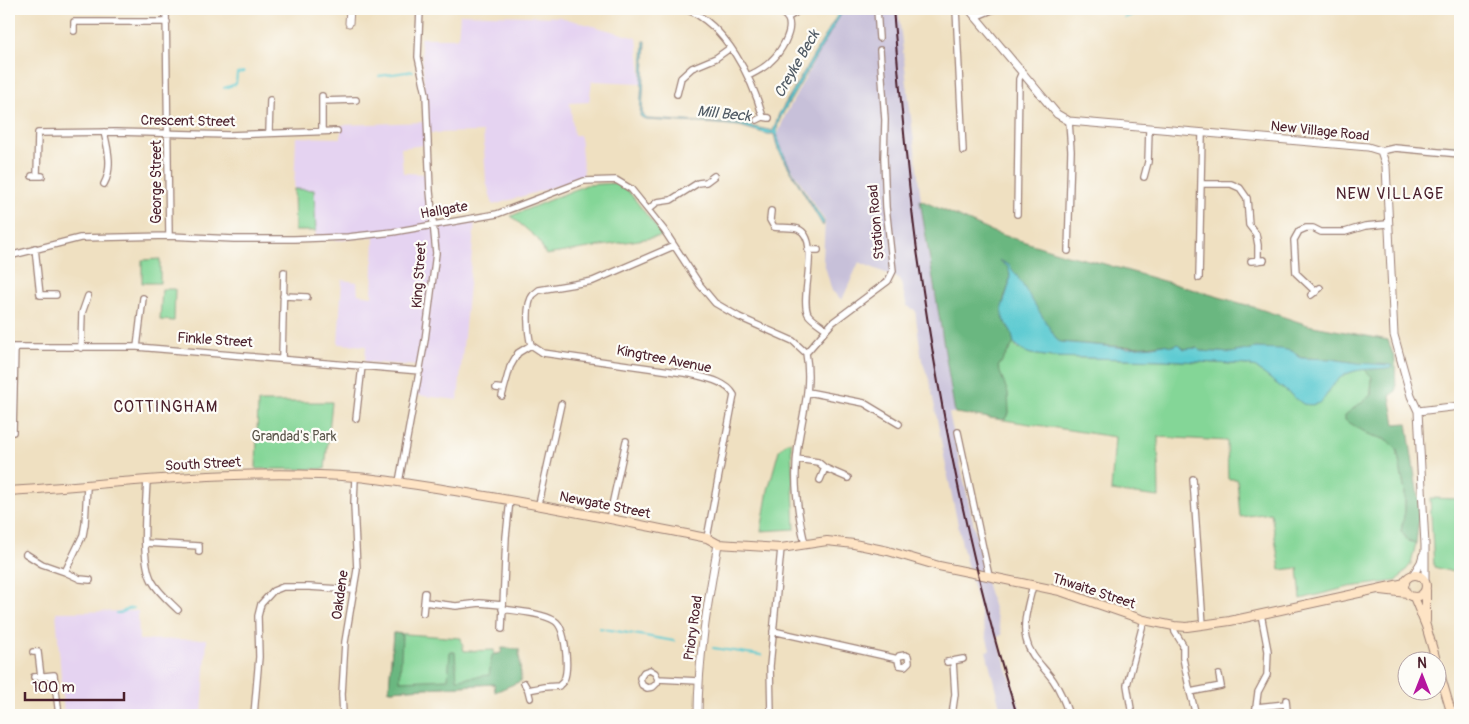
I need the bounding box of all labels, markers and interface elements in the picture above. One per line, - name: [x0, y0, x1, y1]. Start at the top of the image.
- water label: Creyke Beck: [770, 25, 825, 101]
- water label: Mill Beck: [696, 102, 753, 126]
- street label: Crescent Street: [141, 112, 236, 130]
- street label: New Village Road: [1270, 117, 1370, 145]
- street label: George Street: [148, 140, 165, 224]
- street label: Station Road: [864, 184, 888, 260]
- district label: NEW VILLAGE: [1336, 184, 1444, 204]
- street label: Hallgate: [419, 197, 469, 223]
- street label: King Street: [408, 241, 430, 309]
- street label: Finkle Street: [177, 329, 254, 351]
- street label: Kingtree Avenue: [615, 341, 713, 377]
- district label: COTTINGHAM: [114, 397, 218, 417]
- park label: Grandad's Park: [251, 428, 337, 445]
- street label: South Street: [165, 454, 242, 474]
- street label: Newgate Street: [558, 488, 652, 522]
- street label: Oakdene: [328, 569, 352, 621]
- street label: Thwaite Street: [1050, 570, 1138, 613]
- street label: Priory Road: [680, 594, 706, 662]
- north arrow: [1396, 652, 1446, 702]
- text: N: [1417, 655, 1427, 672]
- scale bar: [25, 669, 124, 701]
- text: 100 m: [32, 678, 75, 697]

